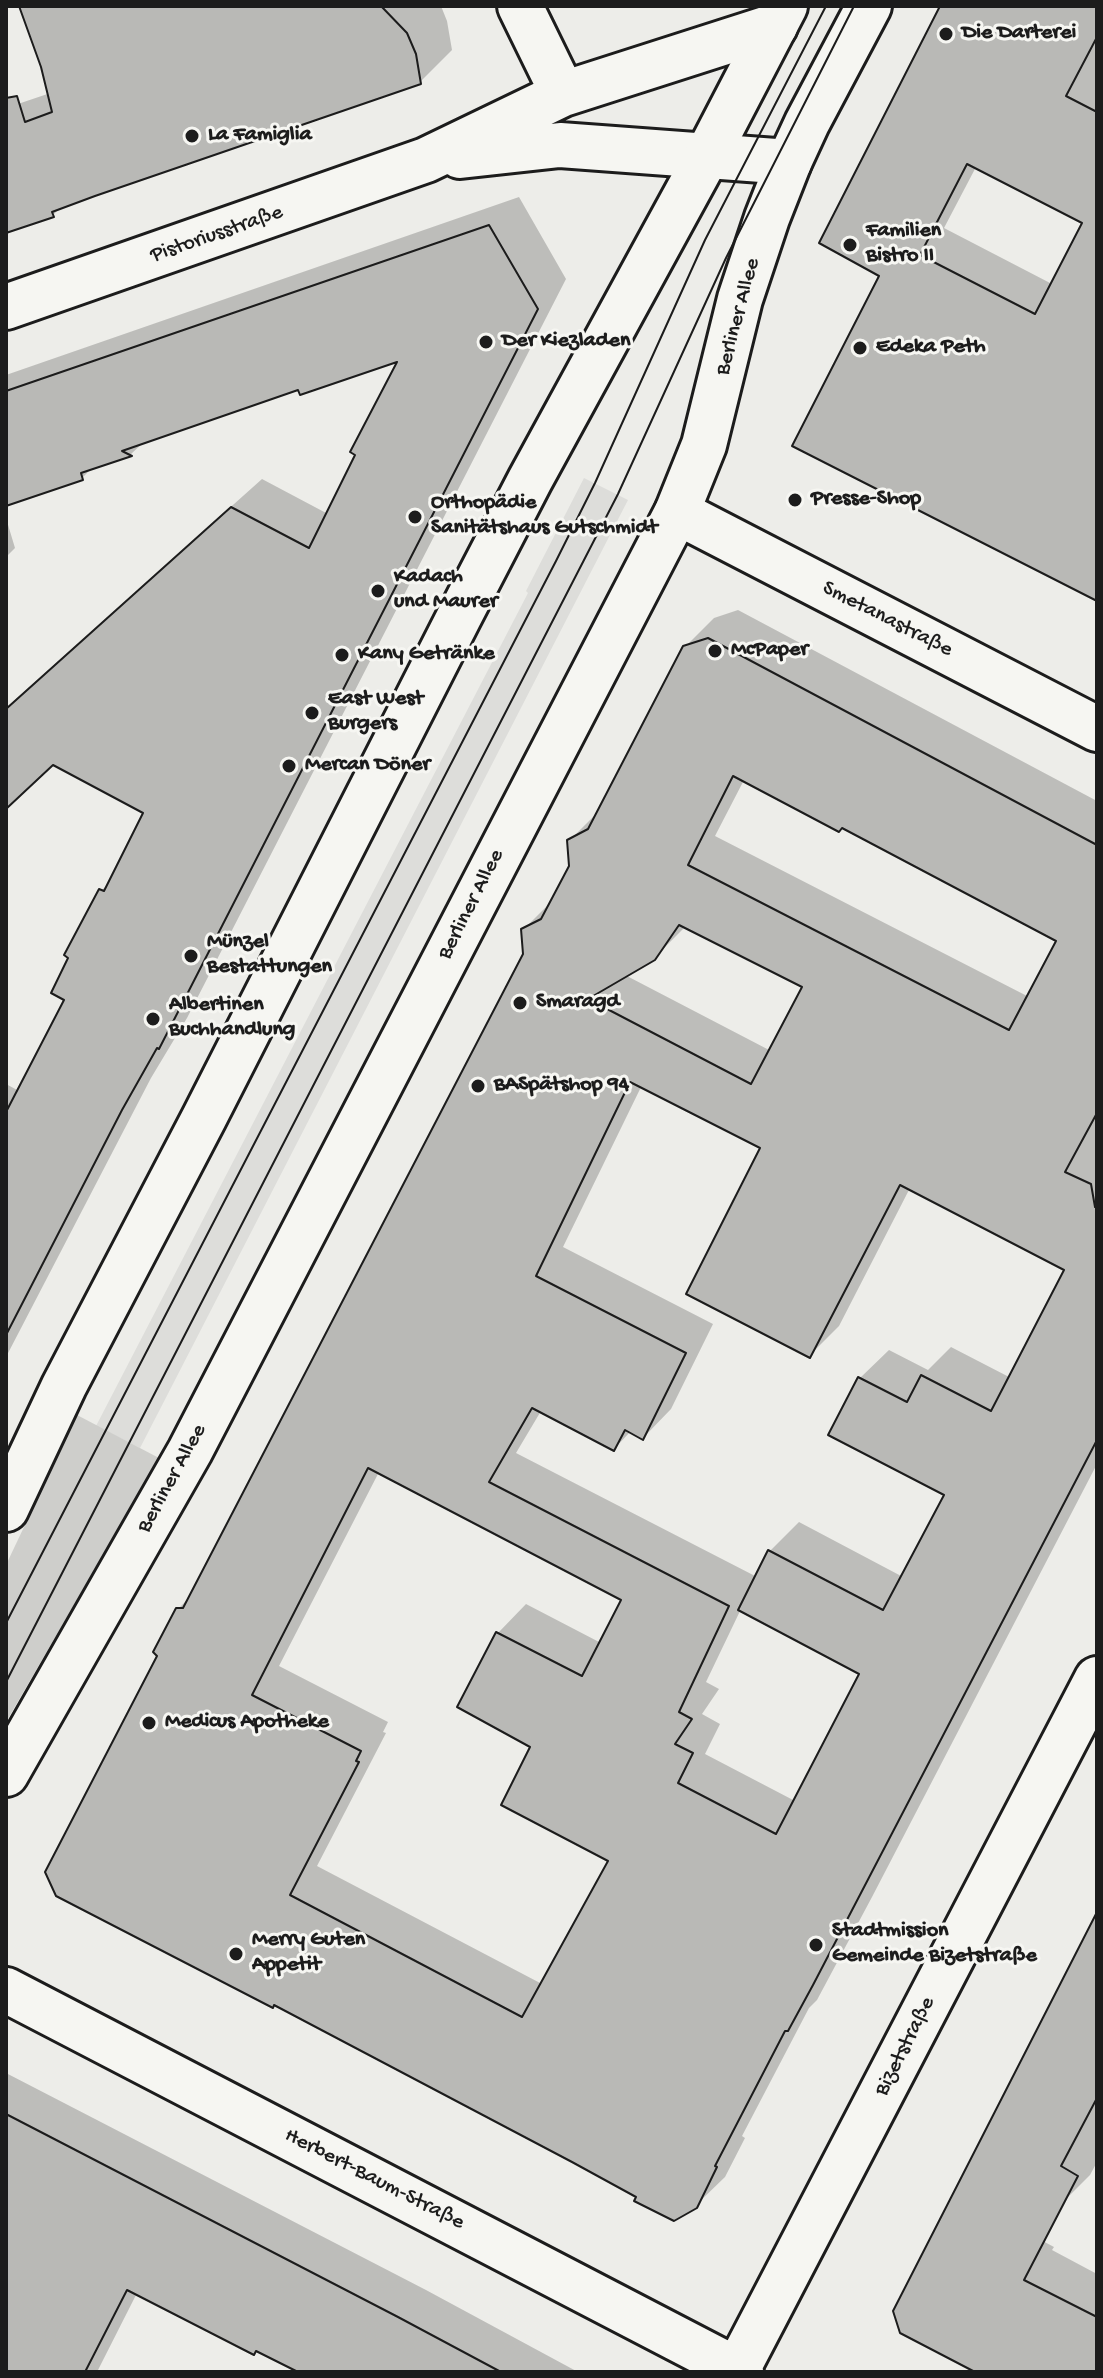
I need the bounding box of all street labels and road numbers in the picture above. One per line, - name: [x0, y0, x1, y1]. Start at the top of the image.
- street label: Pistoriusstraße: [147, 200, 287, 270]
- street label: Berliner Allee: [711, 256, 767, 378]
- street label: Smetanastraße: [817, 576, 957, 664]
- street label: Berliner Allee: [433, 845, 511, 965]
- street label: Berliner Allee: [132, 1420, 214, 1538]
- street label: Bizetstraße: [870, 1993, 942, 2101]
- street label: Herbert-Baum-Straße: [280, 2123, 468, 2237]

